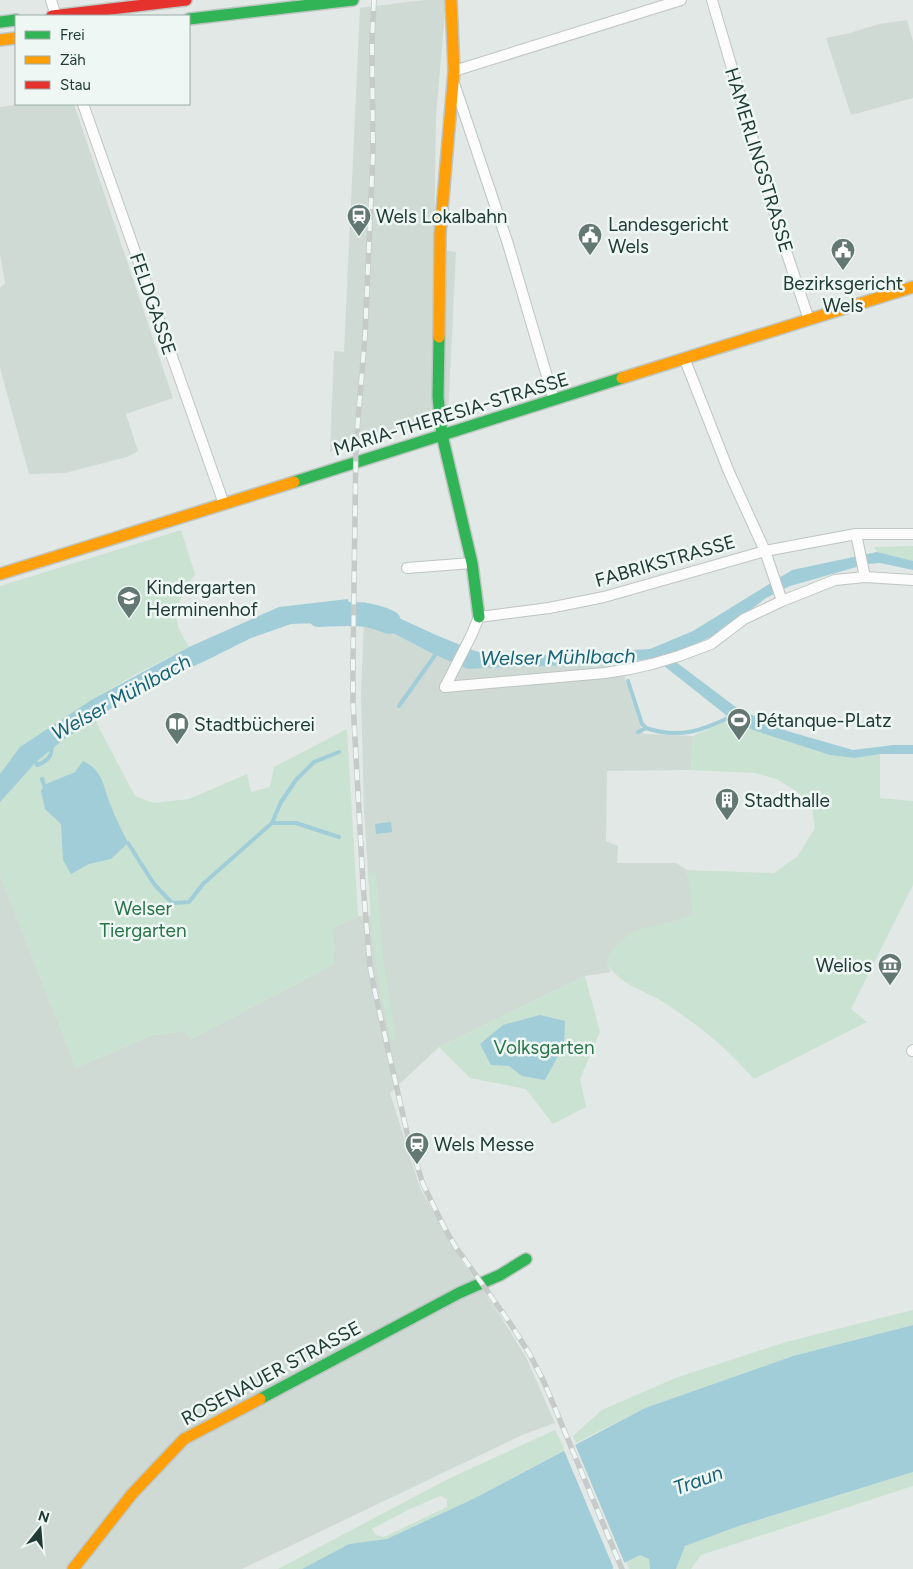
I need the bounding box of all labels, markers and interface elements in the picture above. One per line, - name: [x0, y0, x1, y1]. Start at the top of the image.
- legend: [15, 15, 190, 105]
- text: Frei: [60, 26, 85, 44]
- text: Zäh: [60, 51, 86, 69]
- street label: HAMERLINGSTRASSE: [720, 65, 798, 255]
- text: Stau: [60, 76, 91, 94]
- station icon: Wels Lokalbahn: [346, 203, 372, 237]
- place label: Wels Lokalbahn: [376, 205, 507, 228]
- place label: Landesgericht Wels: [608, 213, 729, 258]
- public building icon: Landesgericht Wels: [577, 222, 603, 256]
- public building icon: Bezirksgericht Wels: [830, 237, 856, 271]
- street label: FELDGASSE: [125, 250, 181, 358]
- place label: Bezirksgericht Wels: [783, 272, 903, 317]
- street label: MARIA-THERESIA-STRASSE: [330, 367, 572, 461]
- street label: FABRIKSTRASSE: [592, 530, 738, 592]
- place label: Kindergarten Herminenhof: [146, 576, 258, 621]
- school or university icon: Kindergarten Herminenhof: [116, 585, 142, 619]
- water label: Welser Mühlbach: [480, 644, 636, 670]
- water label: Welser Mühlbach: [47, 649, 195, 745]
- sports icon: Pétanque-PLatz: [726, 707, 752, 741]
- place label: Pétanque-PLatz: [756, 709, 892, 732]
- library icon: Stadtbücherei: [164, 711, 190, 745]
- place label: Stadtbücherei: [194, 713, 315, 736]
- building icon: Stadthalle: [714, 787, 740, 821]
- place label: Stadthalle: [744, 789, 830, 812]
- park label: Welser Tiergarten: [99, 897, 187, 942]
- museum icon: Welios: [877, 952, 903, 986]
- place label: Welios: [816, 954, 872, 977]
- park label: Volksgarten: [493, 1036, 595, 1059]
- station icon: Wels Messe: [404, 1131, 430, 1165]
- place label: Wels Messe: [434, 1133, 534, 1156]
- street label: ROSENAUER STRASSE: [177, 1316, 365, 1430]
- water label: Traun: [670, 1460, 726, 1500]
- north arrow: [15, 1504, 65, 1554]
- text: N: [36, 1507, 51, 1527]

